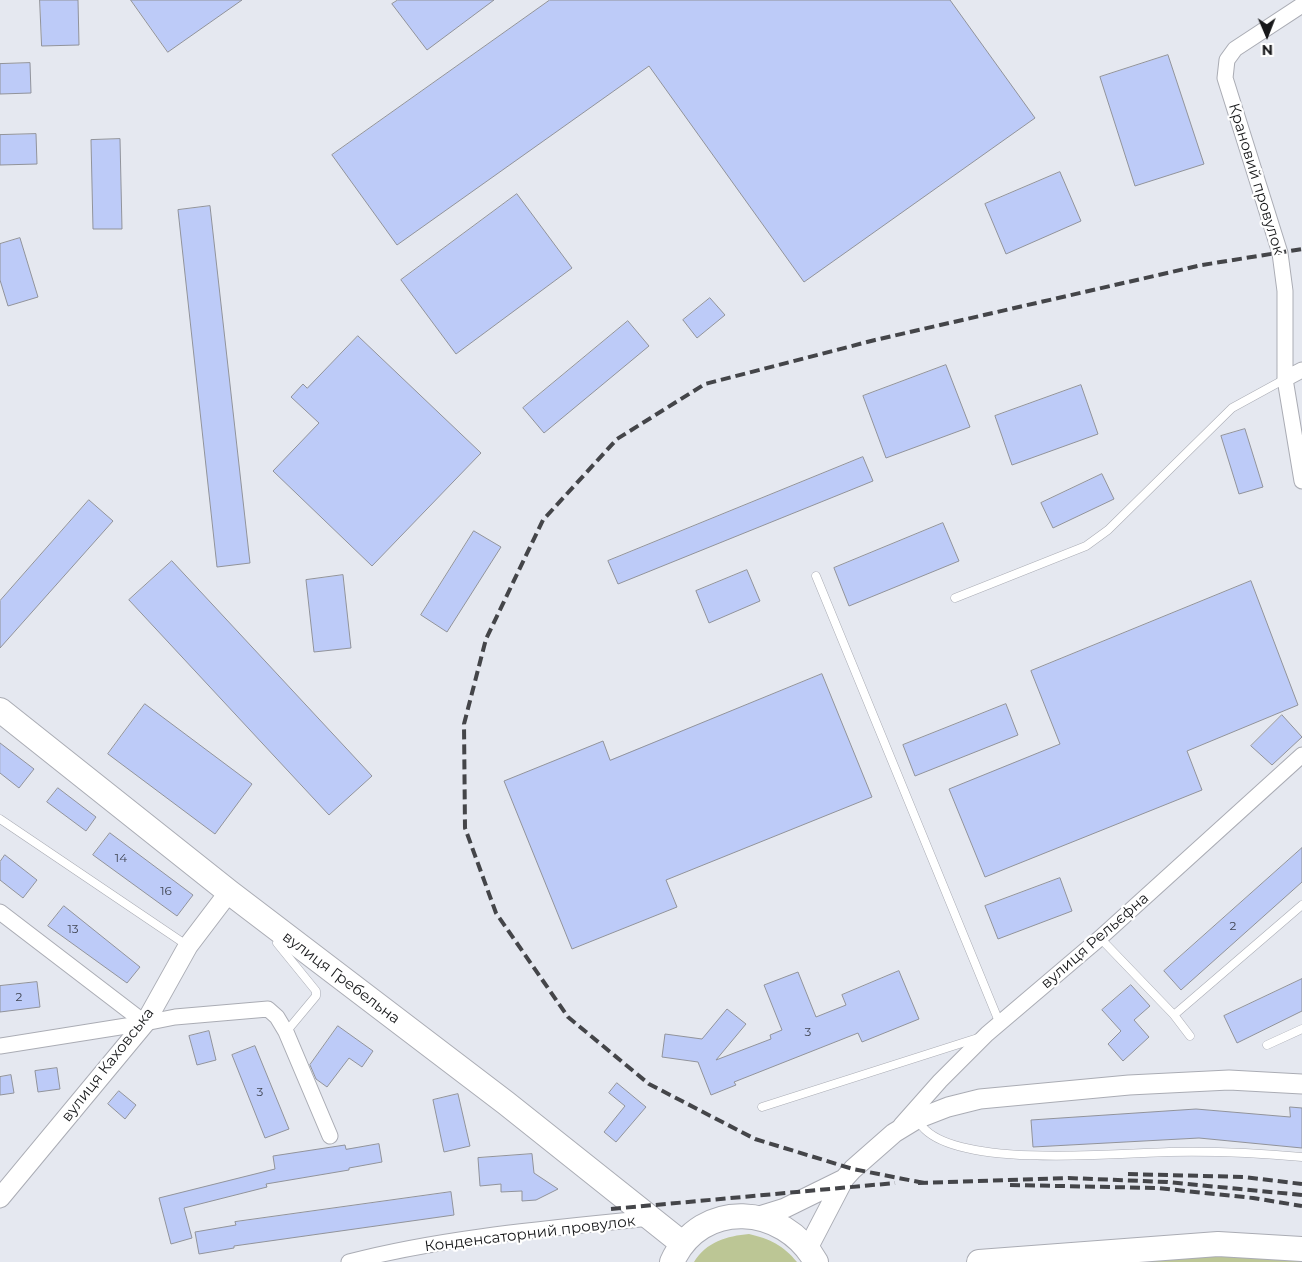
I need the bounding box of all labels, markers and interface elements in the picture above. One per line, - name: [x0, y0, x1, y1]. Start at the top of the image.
- north arrow: [1242, 10, 1292, 60]
- text: N: [1261, 41, 1273, 59]
- street label: Крановий провулок: [1224, 101, 1288, 257]
- house number: 14: [115, 851, 127, 865]
- house number: 16: [160, 884, 172, 898]
- street label: вулиця Рельєфна: [1037, 889, 1153, 993]
- house number: 2: [1230, 919, 1236, 933]
- house number: 13: [67, 922, 79, 936]
- street label: вулиця Гребельна: [279, 928, 403, 1028]
- house number: 2: [16, 990, 22, 1004]
- street label: вулиця Каховська: [58, 1004, 158, 1126]
- house number: 3: [805, 1025, 811, 1039]
- house number: 3: [257, 1085, 263, 1099]
- street label: Конденсаторний провулок: [424, 1212, 636, 1256]

